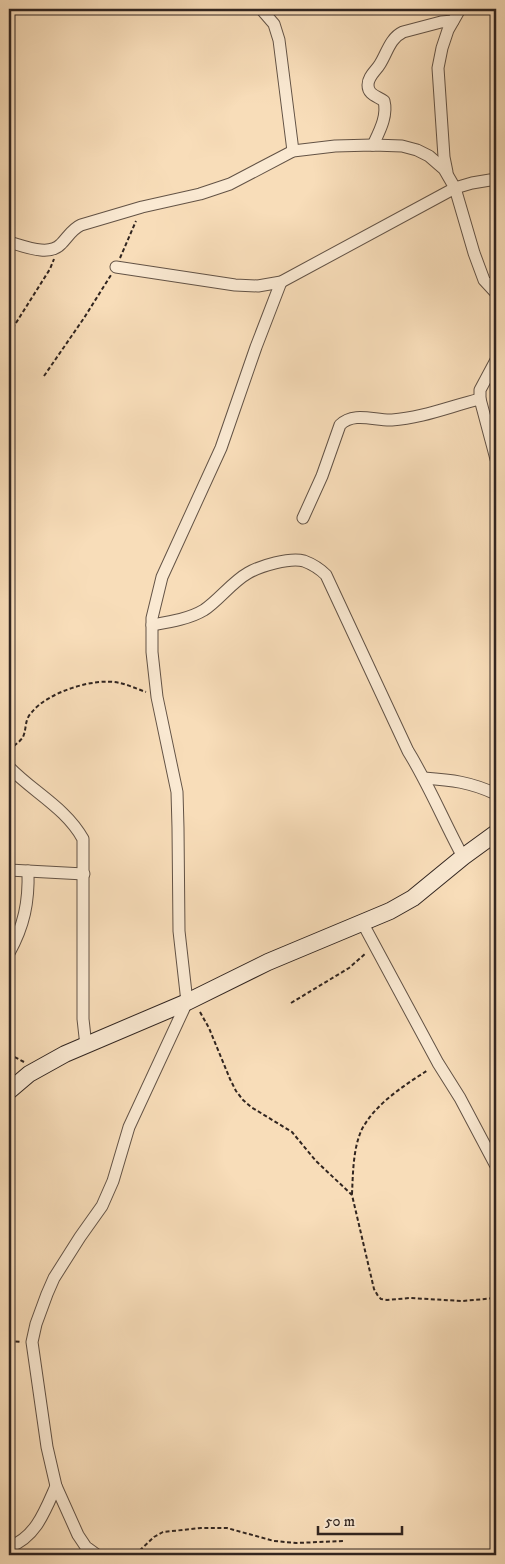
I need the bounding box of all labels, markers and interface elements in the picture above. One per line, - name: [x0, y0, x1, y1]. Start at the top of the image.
- scale bar: [318, 1504, 401, 1536]
- text: 50 m: [325, 1512, 355, 1531]

